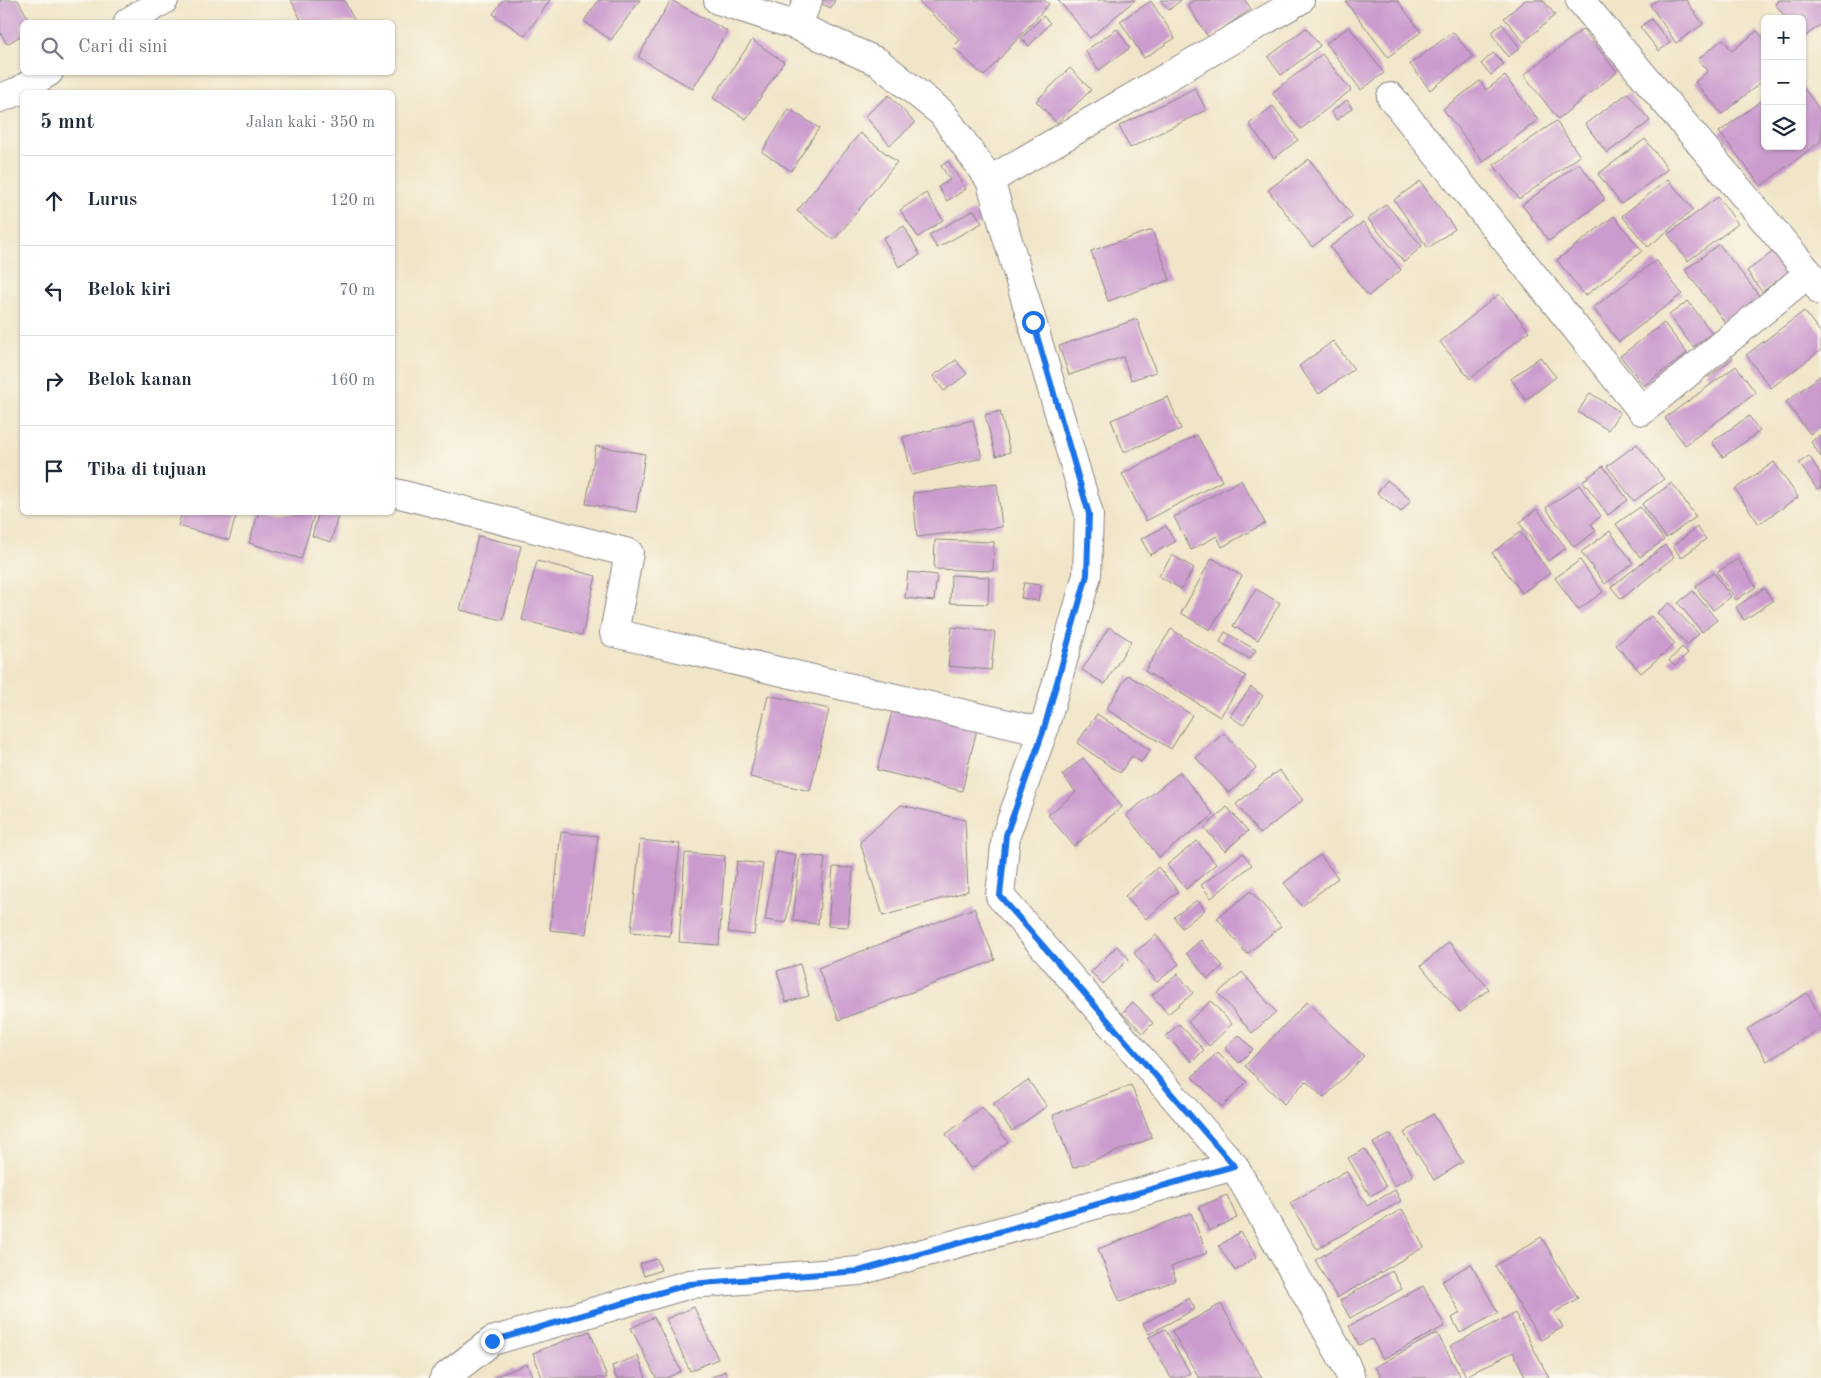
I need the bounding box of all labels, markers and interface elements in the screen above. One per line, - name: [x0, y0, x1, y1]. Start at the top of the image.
- map controls: [1761, 15, 1806, 150]
- button: +: [1761, 15, 1806, 60]
- search box: [20, 20, 395, 75]
- icon: search: [38, 34, 66, 62]
- text: Cari di sini: [78, 38, 168, 57]
- button: −: [1761, 60, 1806, 105]
- button: layers: [1761, 105, 1806, 150]
- text: 5 mnt: [40, 112, 94, 133]
- text: Jalan kaki · 350 m: [246, 115, 375, 131]
- icon: ahead: [40, 187, 68, 215]
- text: Lurus: [87, 191, 137, 210]
- text: 120 m: [330, 193, 375, 209]
- icon: left: [40, 277, 68, 305]
- text: Belok kiri: [87, 281, 171, 300]
- text: 70 m: [339, 283, 375, 299]
- route start: [1022, 311, 1045, 334]
- icon: right: [40, 367, 68, 395]
- text: Belok kanan: [87, 371, 192, 390]
- text: 160 m: [330, 373, 375, 389]
- icon: arrive: [40, 457, 68, 485]
- text: Tiba di tujuan: [87, 461, 207, 480]
- route end: [481, 1330, 504, 1353]

